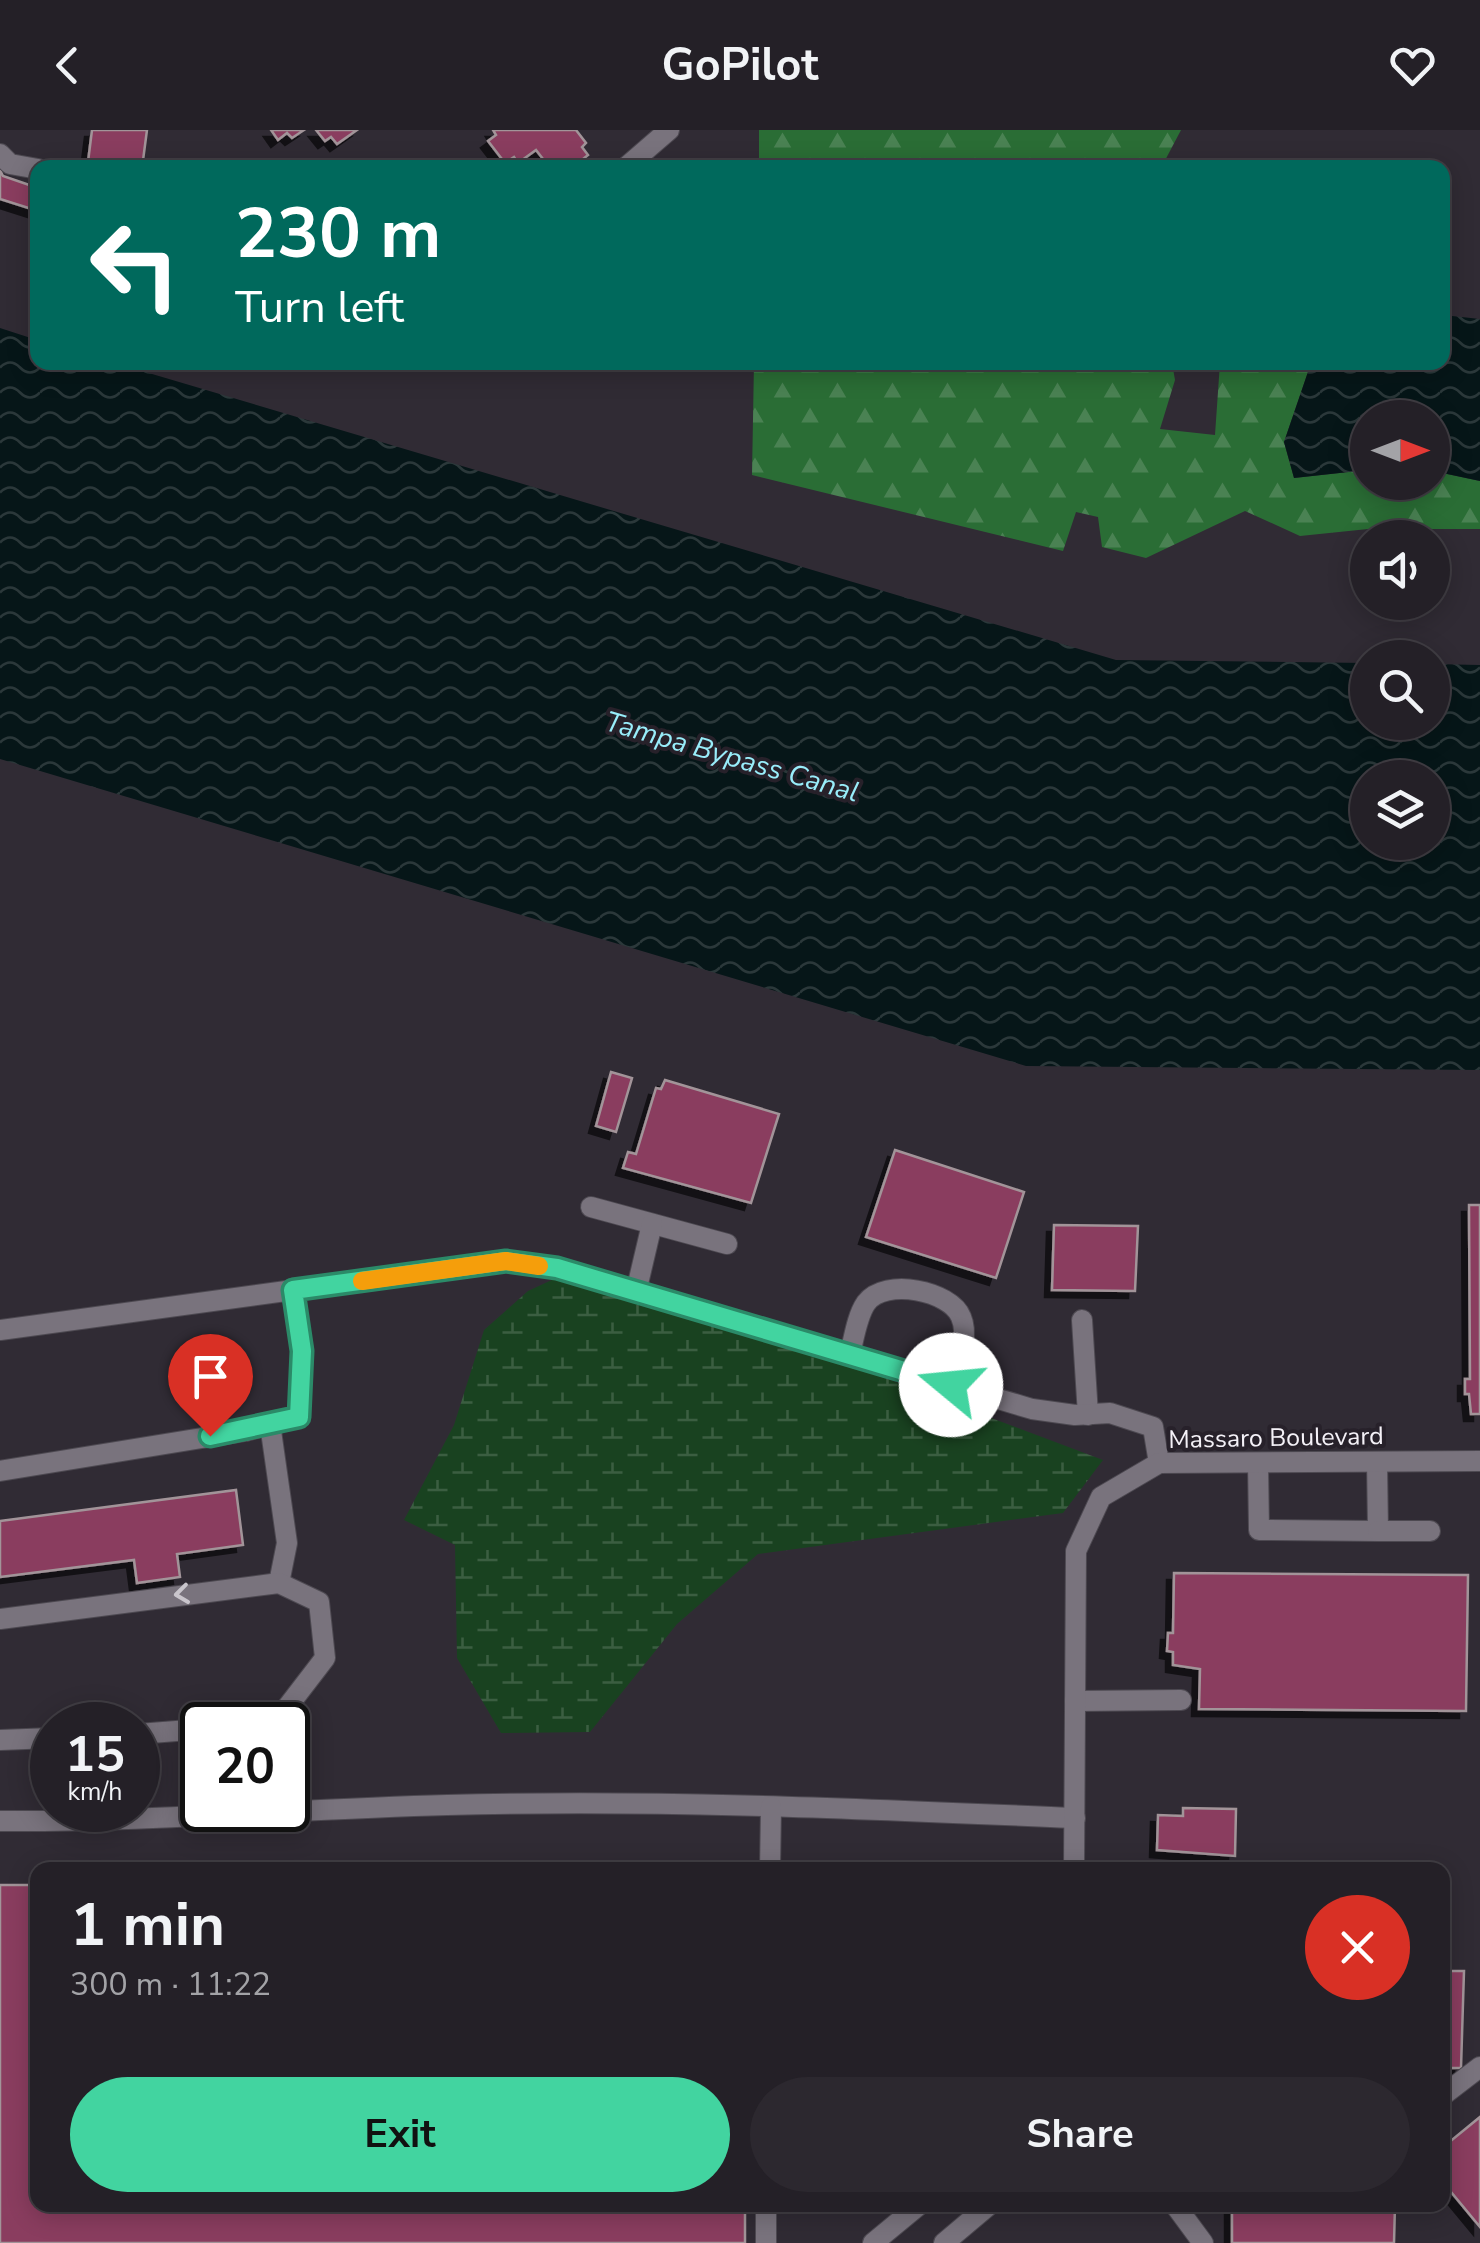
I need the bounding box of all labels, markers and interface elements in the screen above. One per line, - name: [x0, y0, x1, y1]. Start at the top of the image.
- text: GoPilot: [662, 35, 818, 96]
- icon: back: [40, 38, 95, 93]
- icon: heart: [1385, 38, 1440, 93]
- text: 230 m: [235, 186, 441, 282]
- icon: left: [70, 200, 200, 330]
- text: Turn left: [235, 277, 404, 338]
- north arrow: [1350, 400, 1450, 500]
- map controls: [1350, 400, 1450, 860]
- button: sound: [1350, 520, 1450, 620]
- button: search: [1350, 640, 1450, 740]
- water label: Tampa Bypass Canal: [600, 703, 864, 811]
- button: layers: [1350, 760, 1450, 860]
- position arrow: [899, 1333, 1003, 1437]
- pin: [168, 1334, 253, 1437]
- icon: arrive: [183, 1349, 238, 1404]
- street label: Massaro Boulevard: [1168, 1419, 1384, 1457]
- one-way arrow: [174, 1583, 190, 1604]
- speed limit sign: 20: [180, 1702, 310, 1832]
- text: 15: [65, 1720, 125, 1789]
- text: km/h: [67, 1775, 123, 1809]
- text: 1 min: [70, 1884, 225, 1966]
- button: close: [1305, 1895, 1410, 2000]
- text: 300 m · 11:22: [70, 1963, 271, 2006]
- button: Exit: [70, 2077, 730, 2192]
- button: Share: [750, 2077, 1410, 2192]

